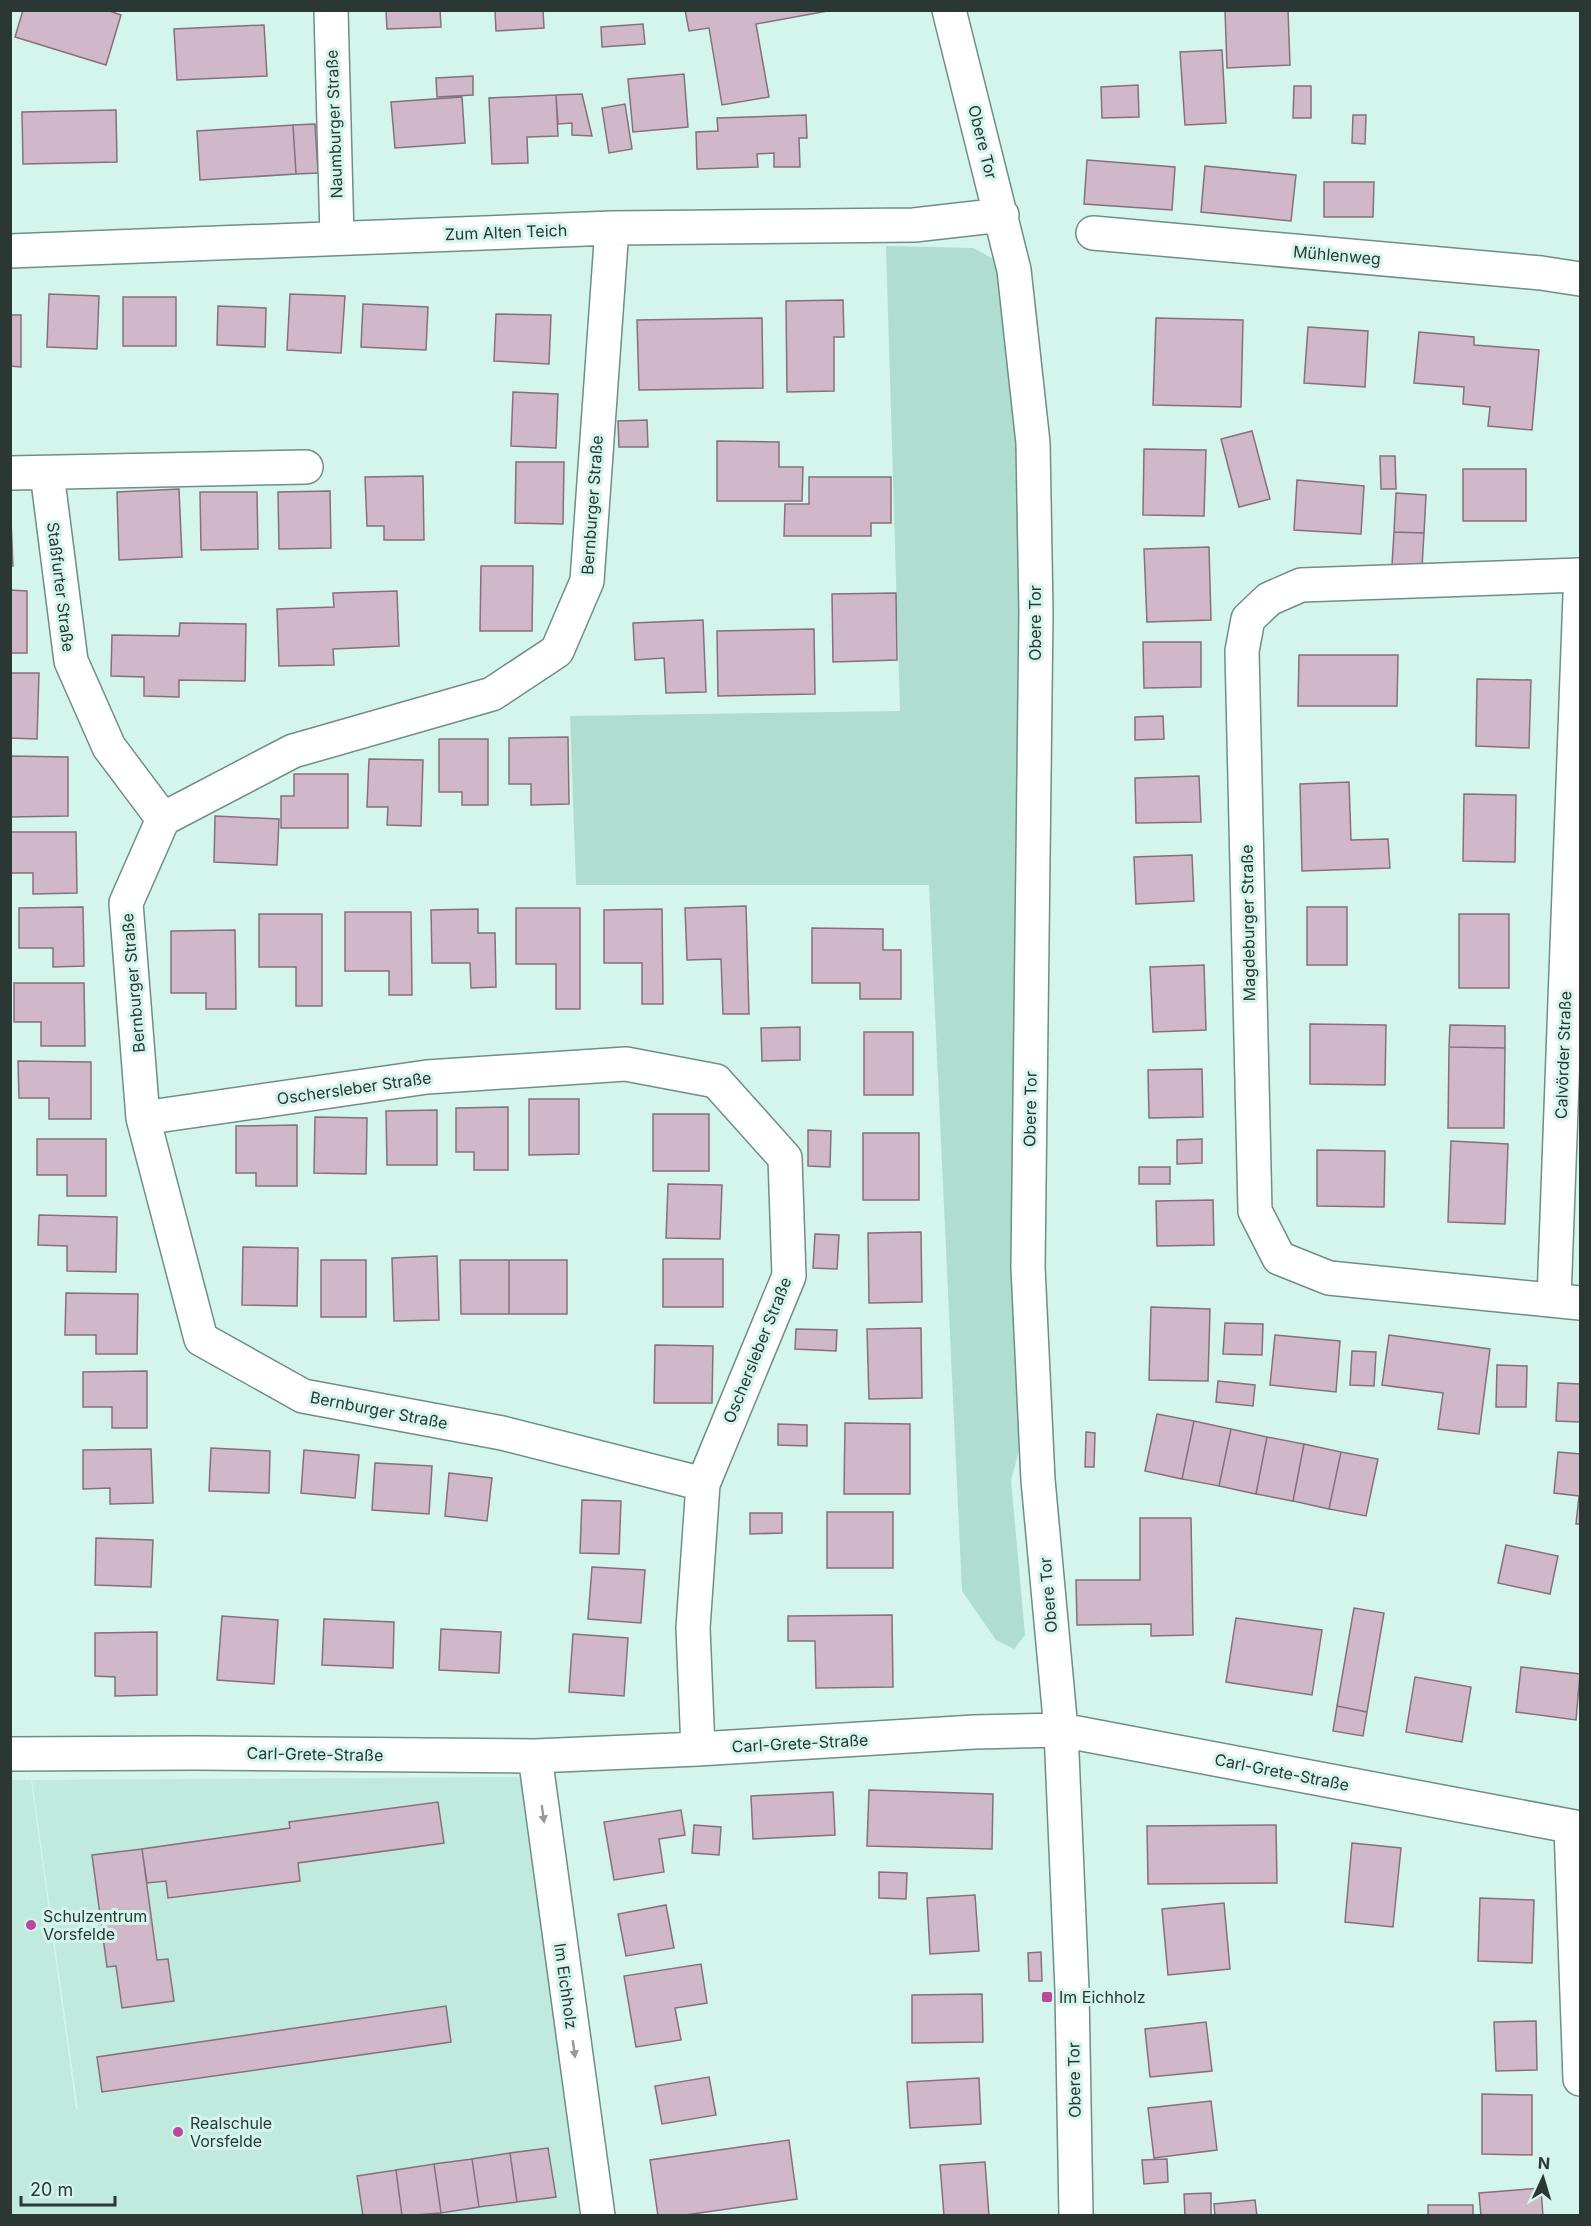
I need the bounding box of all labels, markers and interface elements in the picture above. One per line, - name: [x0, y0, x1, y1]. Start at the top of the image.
- street label: Naumburger Straße: [321, 49, 347, 199]
- street label: Obere Tor: [964, 103, 1002, 181]
- street label: Zum Alten Teich: [444, 220, 568, 244]
- street label: Mühlenweg: [1292, 241, 1382, 269]
- street label: Bernburger Straße: [577, 435, 607, 575]
- street label: Staßfurter Straße: [43, 521, 79, 653]
- street label: Obere Tor: [1025, 585, 1045, 661]
- street label: Magdeburger Straße: [1237, 844, 1259, 1002]
- street label: Bernburger Straße: [117, 912, 149, 1054]
- street label: Calvörder Straße: [1551, 991, 1575, 1119]
- street label: Oschersleber Straße: [276, 1067, 432, 1109]
- street label: Obere Tor: [1019, 1071, 1041, 1147]
- street label: Oschersleber Straße: [719, 1274, 795, 1426]
- street label: Bernburger Straße: [308, 1387, 450, 1433]
- street label: Obere Tor: [1035, 1556, 1061, 1634]
- street label: Carl-Grete-Straße: [731, 1729, 869, 1757]
- street label: Carl-Grete-Straße: [246, 1743, 384, 1765]
- street label: Carl-Grete-Straße: [1213, 1749, 1351, 1795]
- one-way arrow: [539, 1804, 548, 1823]
- place label: Schulzentrum Vorsfelde: [43, 1906, 147, 1944]
- marker: Schulzentrum Vorsfelde: [24, 1918, 38, 1932]
- street label: Im Eichholz: [550, 1942, 582, 2030]
- place label: Im Eichholz: [1059, 1987, 1146, 2007]
- marker: Im Eichholz: [1040, 1990, 1054, 2004]
- one-way arrow: [570, 2039, 579, 2058]
- street label: Obere Tor: [1063, 2042, 1085, 2118]
- place label: Realschule Vorsfelde: [190, 2113, 272, 2151]
- marker: Realschule Vorsfelde: [171, 2125, 185, 2139]
- north arrow: [1513, 2148, 1573, 2208]
- text: N: [1537, 2153, 1551, 2173]
- scale bar: [21, 2169, 116, 2207]
- text: 20 m: [30, 2179, 73, 2200]

